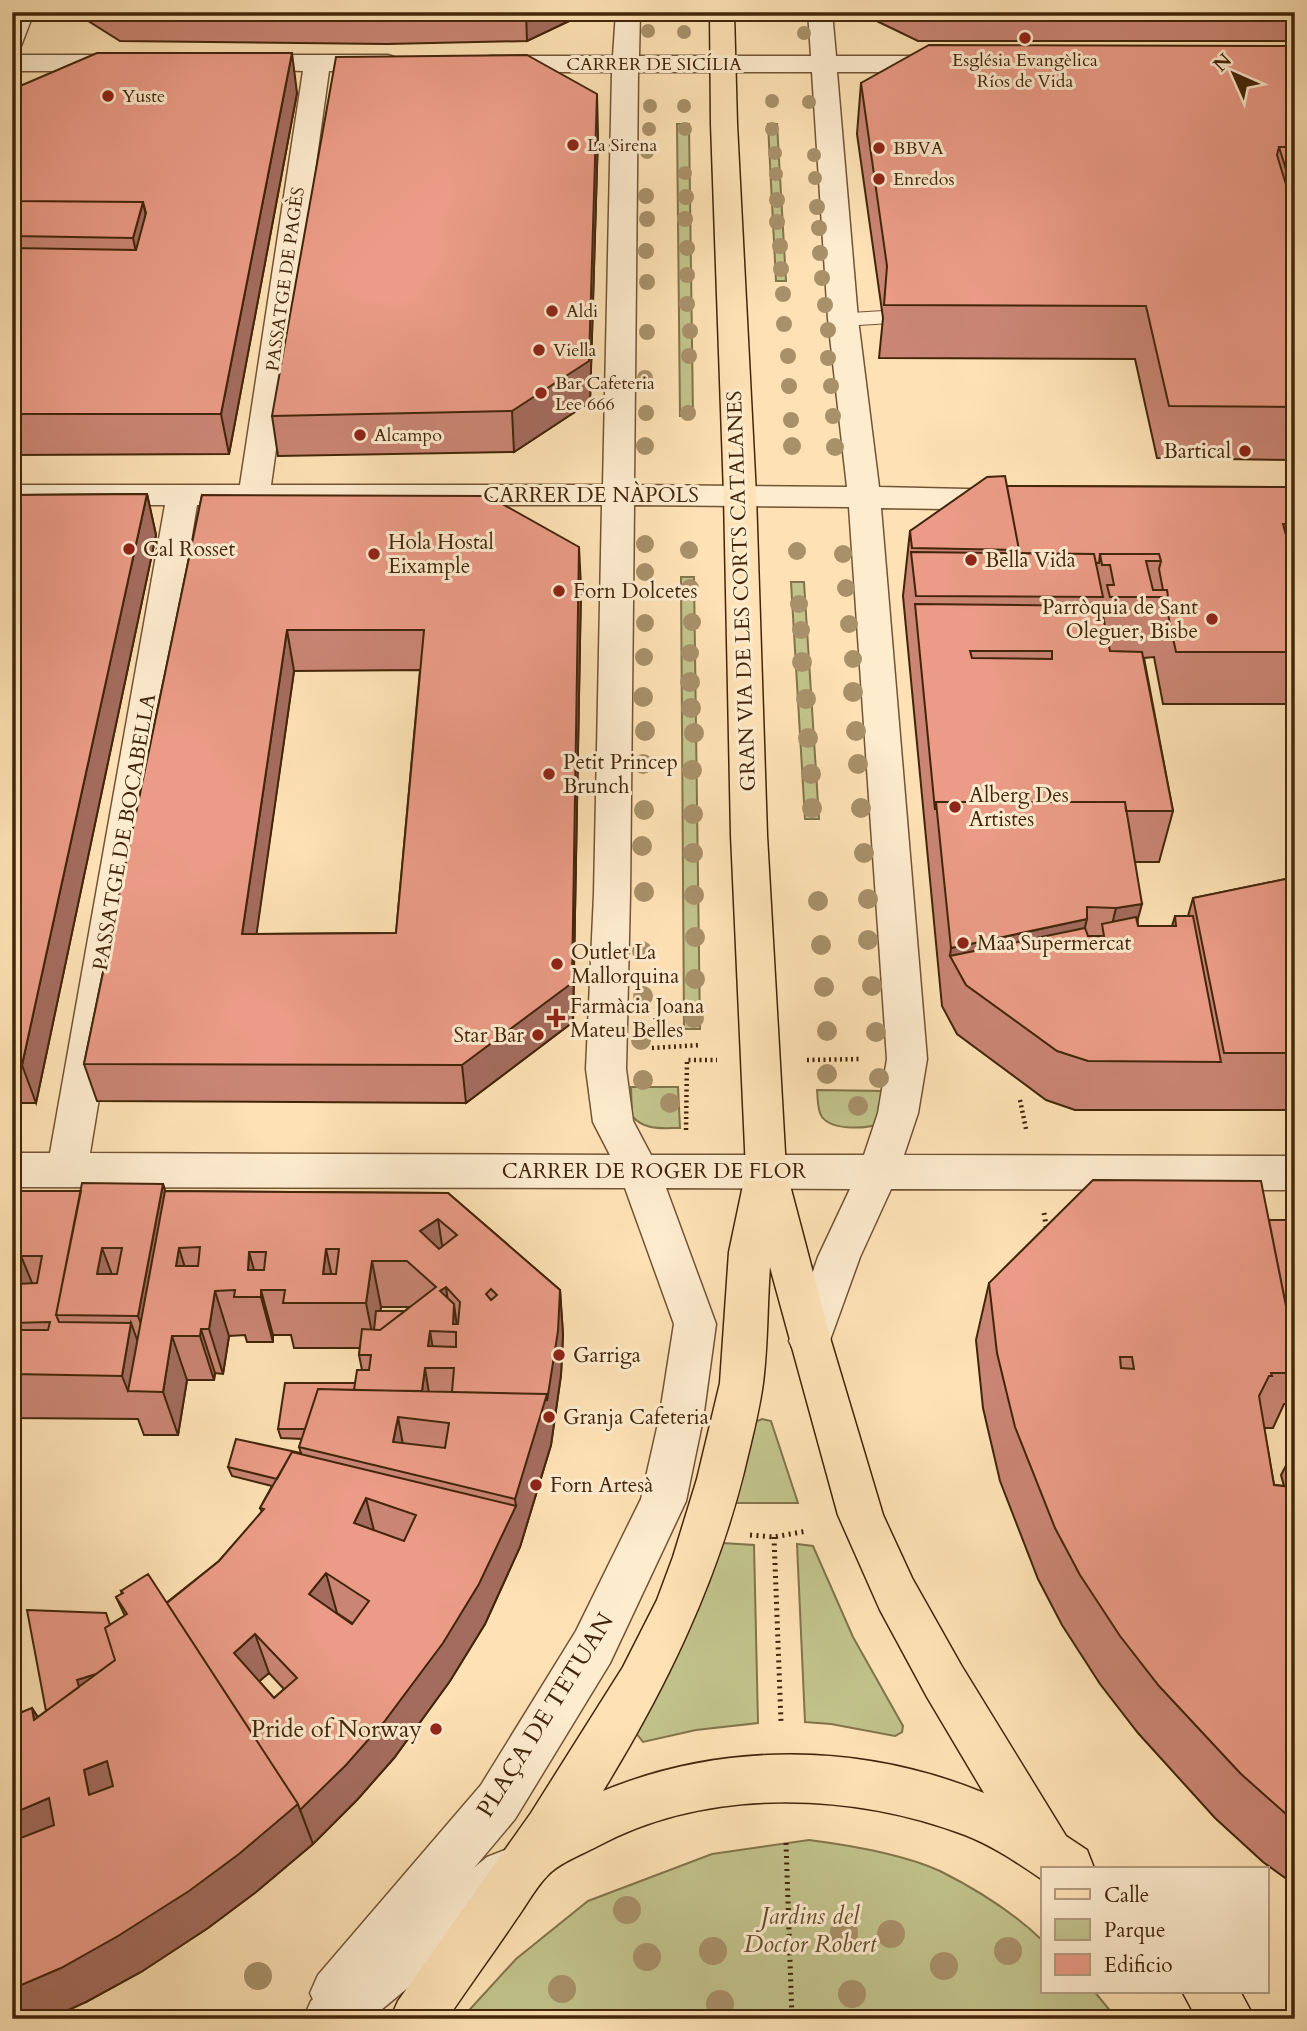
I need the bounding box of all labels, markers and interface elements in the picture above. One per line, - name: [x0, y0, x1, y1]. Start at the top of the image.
- marker: Església Evangèlica Ríos de Vida: [1017, 30, 1033, 46]
- north arrow: [1198, 38, 1268, 108]
- text: N: [1208, 47, 1238, 78]
- place label: Església Evangèlica Ríos de Vida: [952, 48, 1098, 94]
- street label: CARRER DE SICÍLIA: [566, 52, 742, 77]
- place label: Yuste: [122, 84, 165, 109]
- marker: Yuste: [100, 88, 116, 104]
- place label: La Sirena: [587, 133, 658, 158]
- place label: BBVA: [893, 136, 944, 161]
- marker: La Sirena: [565, 137, 581, 153]
- marker: BBVA: [871, 140, 887, 156]
- place label: Enredos: [893, 167, 954, 192]
- marker: Enredos: [871, 171, 887, 187]
- street label: PASSATGE DE PAGÈS: [260, 185, 311, 373]
- place label: Aldi: [566, 299, 598, 324]
- marker: Aldi: [544, 303, 560, 319]
- place label: Viella: [553, 338, 597, 363]
- marker: Viella: [531, 342, 547, 358]
- place label: Bar Cafeteria Lee 666: [555, 371, 655, 417]
- marker: Bar Cafeteria Lee 666: [533, 385, 549, 401]
- street label: GRAN VIA DE LES CORTS CATALANES: [720, 390, 763, 792]
- place label: Alcampo: [374, 423, 442, 448]
- marker: Alcampo: [352, 427, 368, 443]
- place label: Bartical: [1163, 437, 1231, 466]
- marker: Bartical: [1237, 443, 1253, 459]
- street label: CARRER DE NÀPOLS: [483, 481, 699, 510]
- place label: Hola Hostal Eixample: [388, 528, 494, 581]
- place label: Cal Rosset: [143, 535, 236, 564]
- marker: Cal Rosset: [121, 541, 137, 557]
- marker: Hola Hostal Eixample: [366, 546, 382, 562]
- place label: Bella Vida: [985, 546, 1076, 575]
- marker: Bella Vida: [963, 552, 979, 568]
- place label: Forn Dolcetes: [573, 577, 698, 606]
- marker: Forn Dolcetes: [551, 583, 567, 599]
- place label: Parròquia de Sant Oleguer, Bisbe: [1042, 593, 1198, 646]
- marker: Parròquia de Sant Oleguer, Bisbe: [1204, 611, 1220, 627]
- street label: PASSATGE DE BOCABELLA: [86, 691, 163, 973]
- place label: Petit Princep Brunch: [563, 748, 678, 801]
- marker: Petit Princep Brunch: [541, 766, 557, 782]
- place label: Alberg Des Artistes: [969, 781, 1069, 834]
- marker: Alberg Des Artistes: [947, 799, 963, 815]
- place label: Maa Supermercat: [977, 929, 1132, 958]
- marker: Maa Supermercat: [955, 935, 971, 951]
- place label: Outlet La Mallorquina: [571, 938, 679, 991]
- marker: Outlet La Mallorquina: [549, 956, 565, 972]
- place label: Farmàcia Joana Mateu Belles: [570, 992, 704, 1045]
- marker: Farmàcia Joana Mateu Belles: [548, 1010, 564, 1026]
- place label: Star Bar: [453, 1021, 524, 1050]
- marker: Star Bar: [530, 1027, 546, 1043]
- street label: CARRER DE ROGER DE FLOR: [502, 1157, 807, 1186]
- place label: Garriga: [573, 1341, 641, 1370]
- marker: Garriga: [551, 1347, 567, 1363]
- place label: Granja Cafeteria: [563, 1403, 709, 1432]
- marker: Granja Cafeteria: [541, 1409, 557, 1425]
- place label: Forn Artesà: [550, 1471, 653, 1500]
- marker: Forn Artesà: [528, 1477, 544, 1493]
- street label: PLAÇA DE TETUAN: [469, 1606, 622, 1824]
- place label: Pride of Norway: [251, 1713, 422, 1746]
- marker: Pride of Norway: [428, 1721, 444, 1737]
- legend: [1041, 1867, 1268, 1993]
- text: Calle: [1104, 1881, 1149, 1910]
- park label: Jardins del Doctor Robert: [744, 1900, 878, 1961]
- text: Parque: [1104, 1916, 1165, 1945]
- text: Edificio: [1104, 1951, 1173, 1980]

